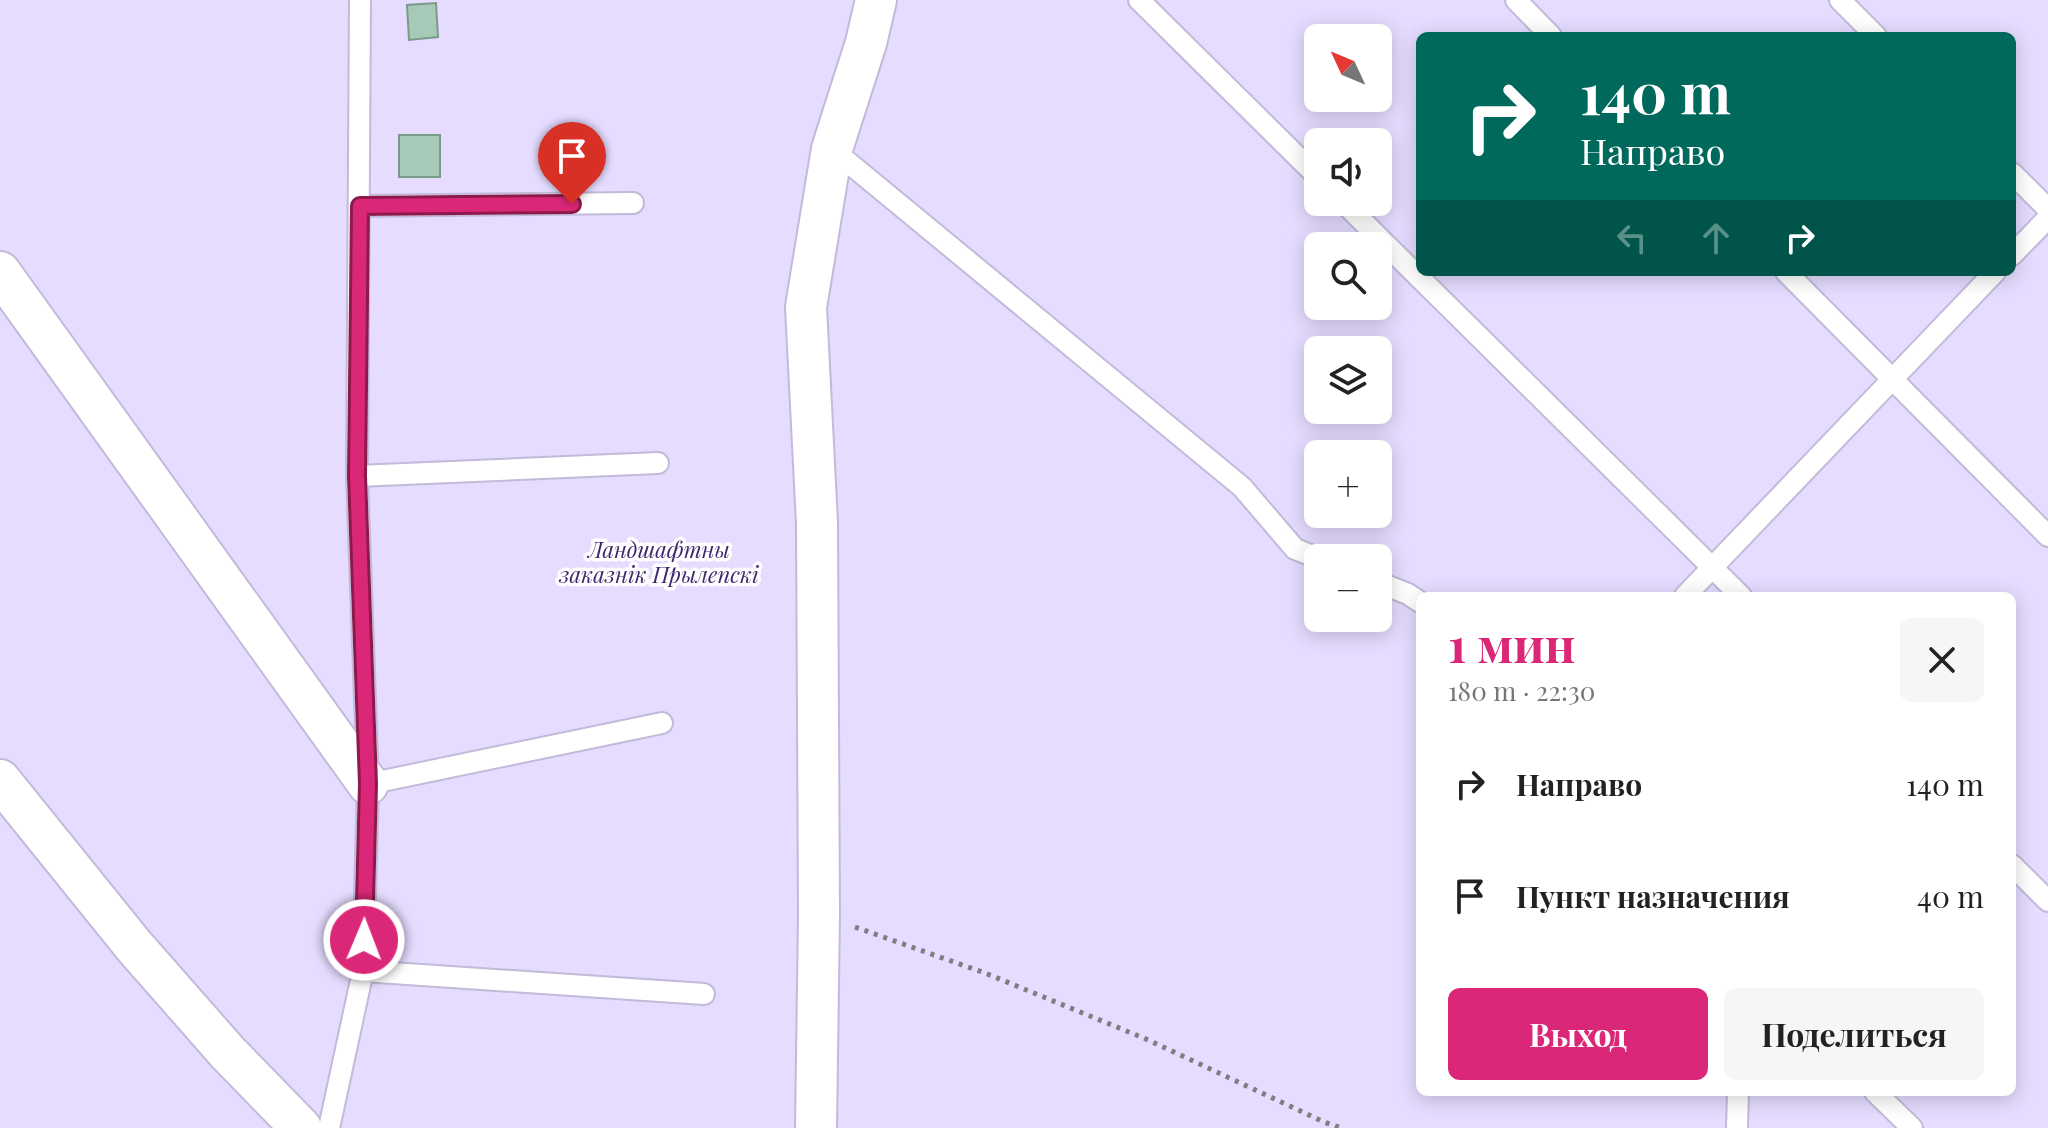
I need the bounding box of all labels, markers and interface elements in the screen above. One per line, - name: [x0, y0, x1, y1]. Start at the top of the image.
- north arrow: [1304, 24, 1392, 112]
- map controls: [1304, 24, 1392, 632]
- text: 140 m: [1580, 54, 1731, 129]
- icon: right: [1448, 64, 1552, 168]
- pin: [538, 122, 606, 204]
- text: Направо: [1580, 126, 1725, 174]
- button: sound: [1304, 128, 1392, 216]
- icon: arrive: [550, 134, 594, 178]
- icon: left: [1610, 216, 1654, 260]
- icon: ahead: [1694, 216, 1738, 260]
- icon: right: [1778, 216, 1822, 260]
- button: search: [1304, 232, 1392, 320]
- button: layers: [1304, 336, 1392, 424]
- button: +: [1304, 440, 1392, 528]
- park label: Ландшафтны заказнік Прылепскі: [558, 534, 759, 589]
- button: −: [1304, 544, 1392, 632]
- text: 1 мин: [1448, 611, 1575, 675]
- button: close: [1900, 618, 1984, 702]
- text: 180 m · 22:30: [1448, 673, 1595, 708]
- icon: right: [1448, 762, 1492, 806]
- text: Направо: [1516, 764, 1642, 804]
- text: 140 m: [1906, 764, 1984, 804]
- icon: arrive: [1448, 874, 1492, 918]
- text: Пункт назначения: [1516, 876, 1790, 916]
- text: 40 m: [1917, 876, 1984, 916]
- position arrow: [322, 898, 406, 982]
- button: Выход: [1448, 988, 1708, 1080]
- button: Поделиться: [1724, 988, 1984, 1080]

